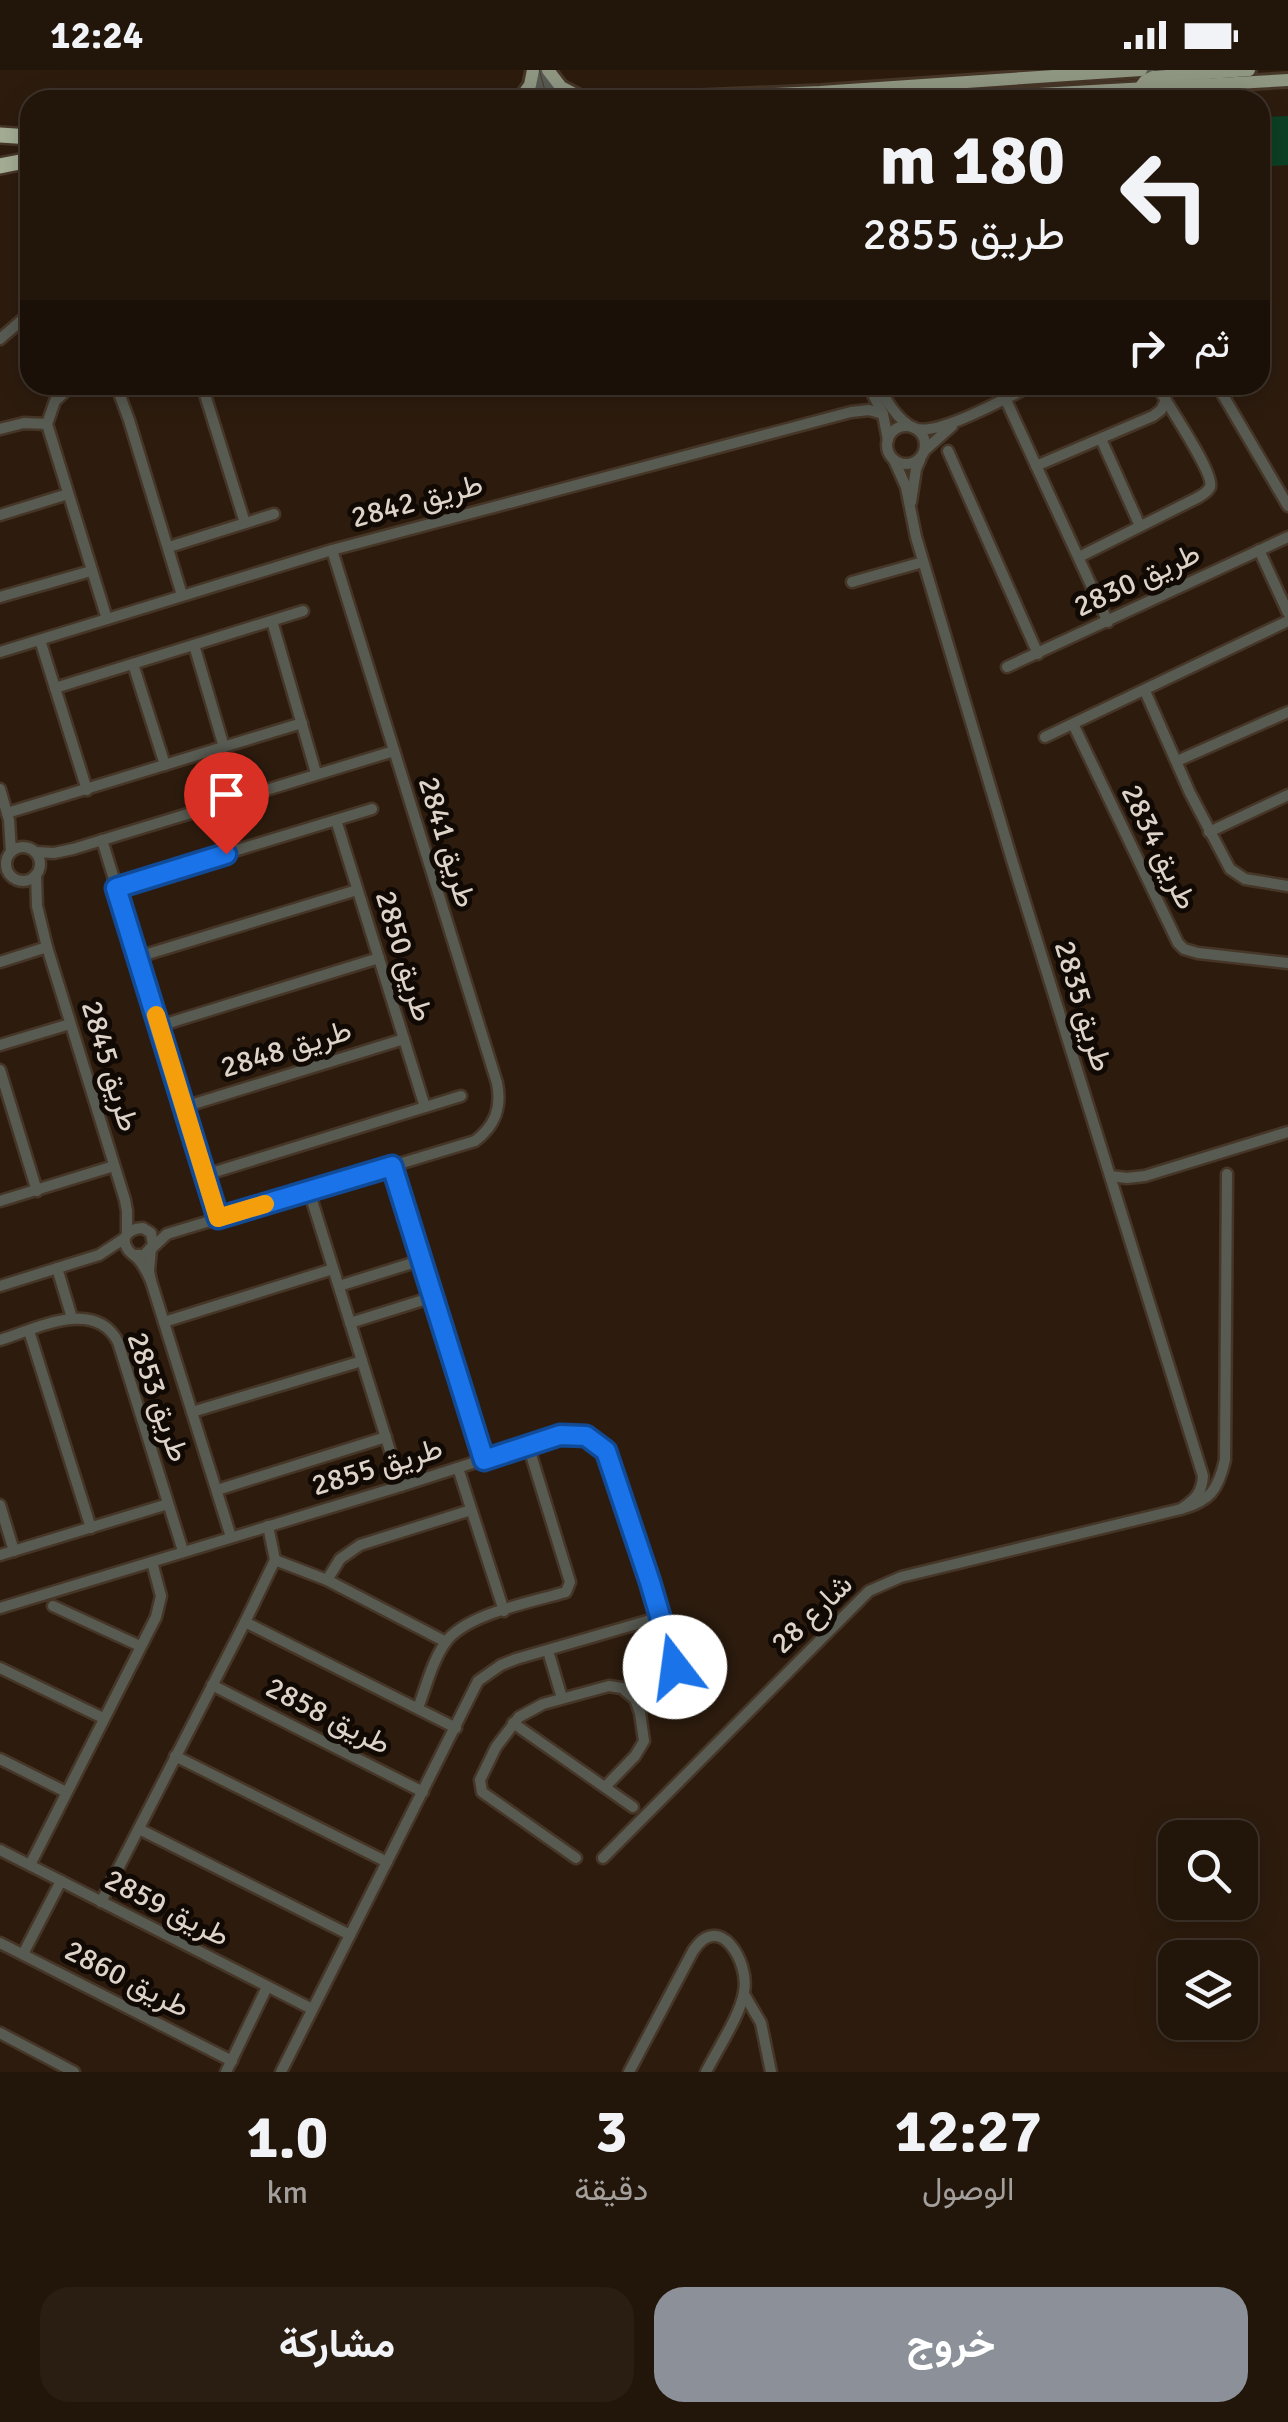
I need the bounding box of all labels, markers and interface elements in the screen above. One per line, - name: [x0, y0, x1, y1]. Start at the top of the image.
- text: 12:24: [50, 12, 143, 59]
- text: 180 m: [880, 117, 1065, 203]
- icon: left: [1100, 130, 1230, 260]
- text: طريق 2855: [862, 207, 1065, 262]
- icon: right: [1119, 320, 1174, 375]
- text: ثم: [1194, 321, 1230, 368]
- street label: طريق 2842: [347, 466, 487, 536]
- street label: طريق 2830: [1068, 535, 1206, 625]
- pin: [184, 752, 269, 855]
- icon: arrive: [199, 767, 254, 822]
- street label: طريق 2841: [410, 772, 484, 912]
- street label: طريق 2834: [1113, 778, 1205, 916]
- street label: طريق 2850: [367, 886, 441, 1026]
- street label: طريق 2835: [1046, 936, 1120, 1076]
- street label: طريق 2845: [73, 996, 147, 1136]
- street label: طريق 2848: [216, 1012, 356, 1086]
- street label: طريق 2853: [119, 1327, 197, 1467]
- street label: طريق 2855: [307, 1430, 447, 1504]
- street label: شارع 28: [763, 1566, 861, 1663]
- position arrow: [623, 1615, 727, 1719]
- street label: طريق 2858: [259, 1669, 397, 1763]
- map controls: [1158, 1820, 1258, 2040]
- button: search: [1158, 1820, 1258, 1920]
- street label: طريق 2859: [98, 1861, 236, 1955]
- street label: طريق 2860: [58, 1932, 196, 2026]
- button: layers: [1158, 1940, 1258, 2040]
- text: 3: [595, 2095, 628, 2169]
- text: 12:27: [895, 2095, 1042, 2169]
- text: 1.0: [246, 2101, 328, 2175]
- text: دقيقة: [574, 2170, 648, 2209]
- text: الوصول: [922, 2170, 1014, 2209]
- text: km: [266, 2173, 308, 2212]
- button: مشاركة: [40, 2287, 634, 2402]
- button: خروج: [654, 2287, 1248, 2402]

